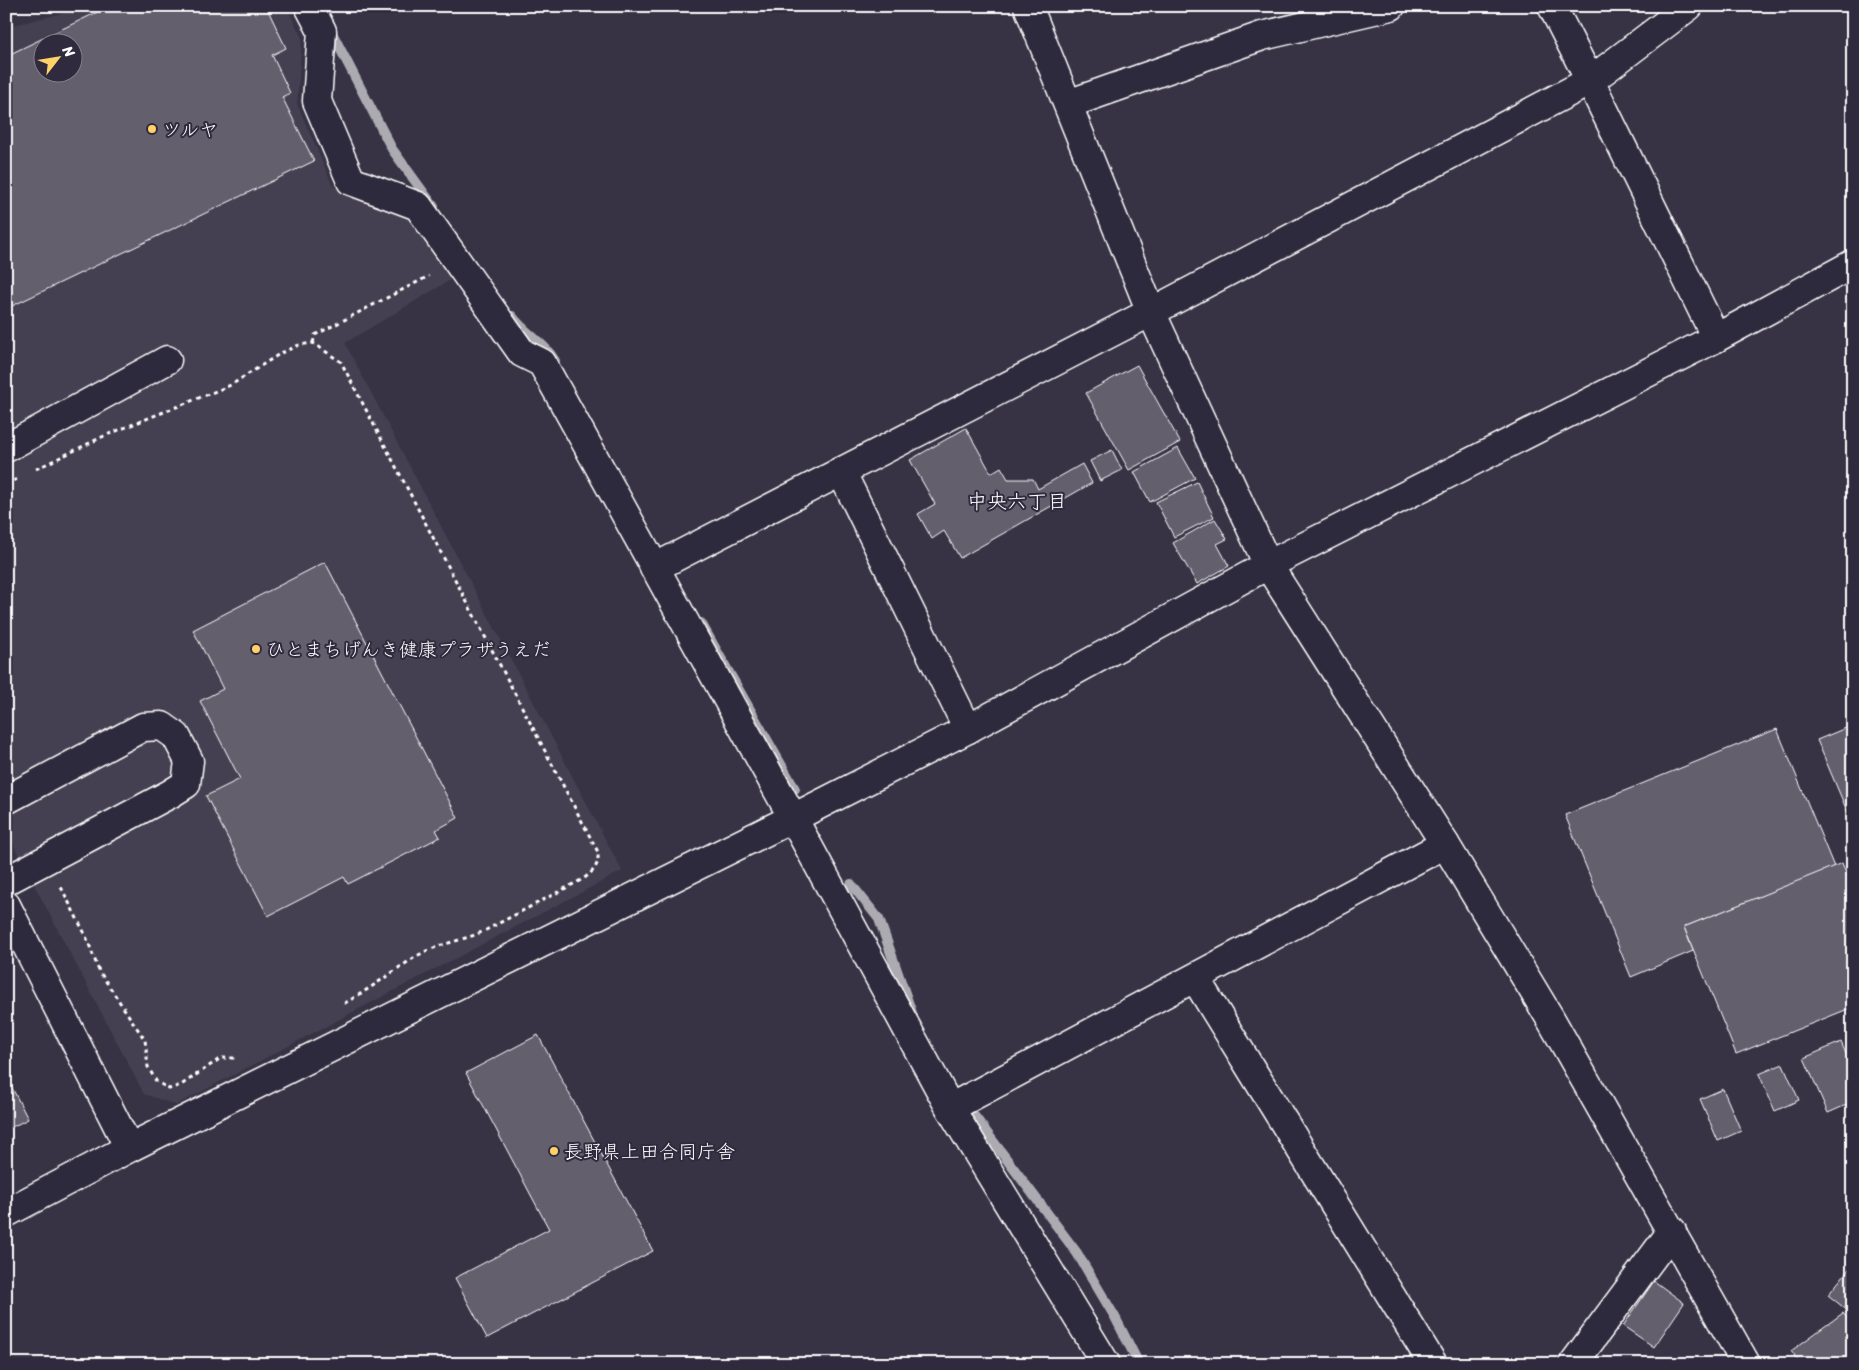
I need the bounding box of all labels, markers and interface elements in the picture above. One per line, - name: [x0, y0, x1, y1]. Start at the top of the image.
- north arrow: [32, 32, 82, 82]
- text: N: [55, 40, 82, 62]
- place label: ツルヤ: [162, 113, 218, 146]
- marker: ツルヤ: [146, 123, 158, 135]
- district label: 中央六丁目: [967, 484, 1067, 519]
- place label: ひとまちげんき健康プラザうえだ: [266, 633, 551, 666]
- marker: ひとまちげんき健康プラザうえだ: [250, 643, 262, 655]
- place label: 長野県上田合同庁舎: [564, 1135, 735, 1168]
- marker: 長野県上田合同庁舎: [548, 1145, 560, 1157]

